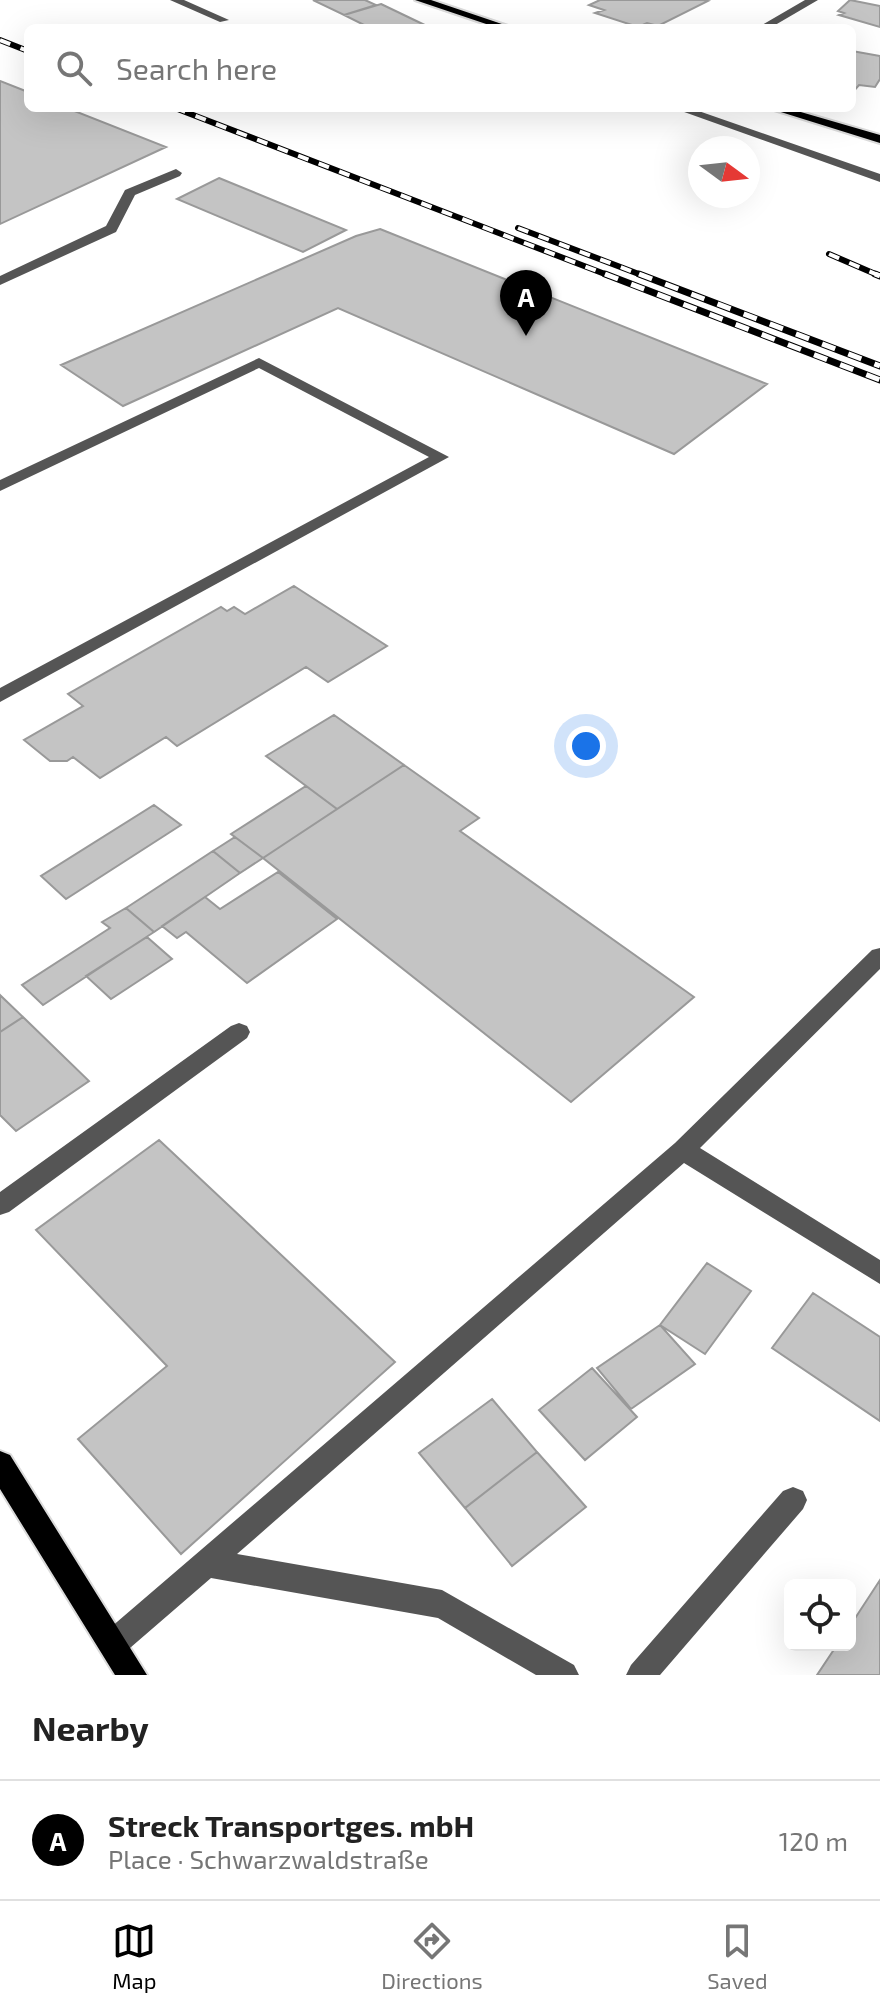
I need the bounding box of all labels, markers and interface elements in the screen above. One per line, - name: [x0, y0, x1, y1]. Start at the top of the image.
- search box: [24, 24, 856, 112]
- icon: search: [52, 46, 96, 90]
- text: Search here: [116, 50, 277, 86]
- north arrow: [688, 136, 760, 208]
- pin: A: [500, 270, 552, 336]
- your location: [566, 726, 606, 766]
- map controls: [784, 1579, 856, 1651]
- button: locate: [784, 1579, 856, 1651]
- text: Nearby: [32, 1707, 149, 1748]
- text: Streck Transportges. mbH: [108, 1807, 474, 1843]
- text: A: [50, 1825, 66, 1856]
- text: 120 m: [779, 1825, 848, 1856]
- text: Place · Schwarzwaldstraße: [108, 1843, 429, 1874]
- tab: Map: [112, 1919, 156, 1993]
- tab: Directions: [381, 1919, 483, 1993]
- tab: Saved: [707, 1919, 768, 1993]

